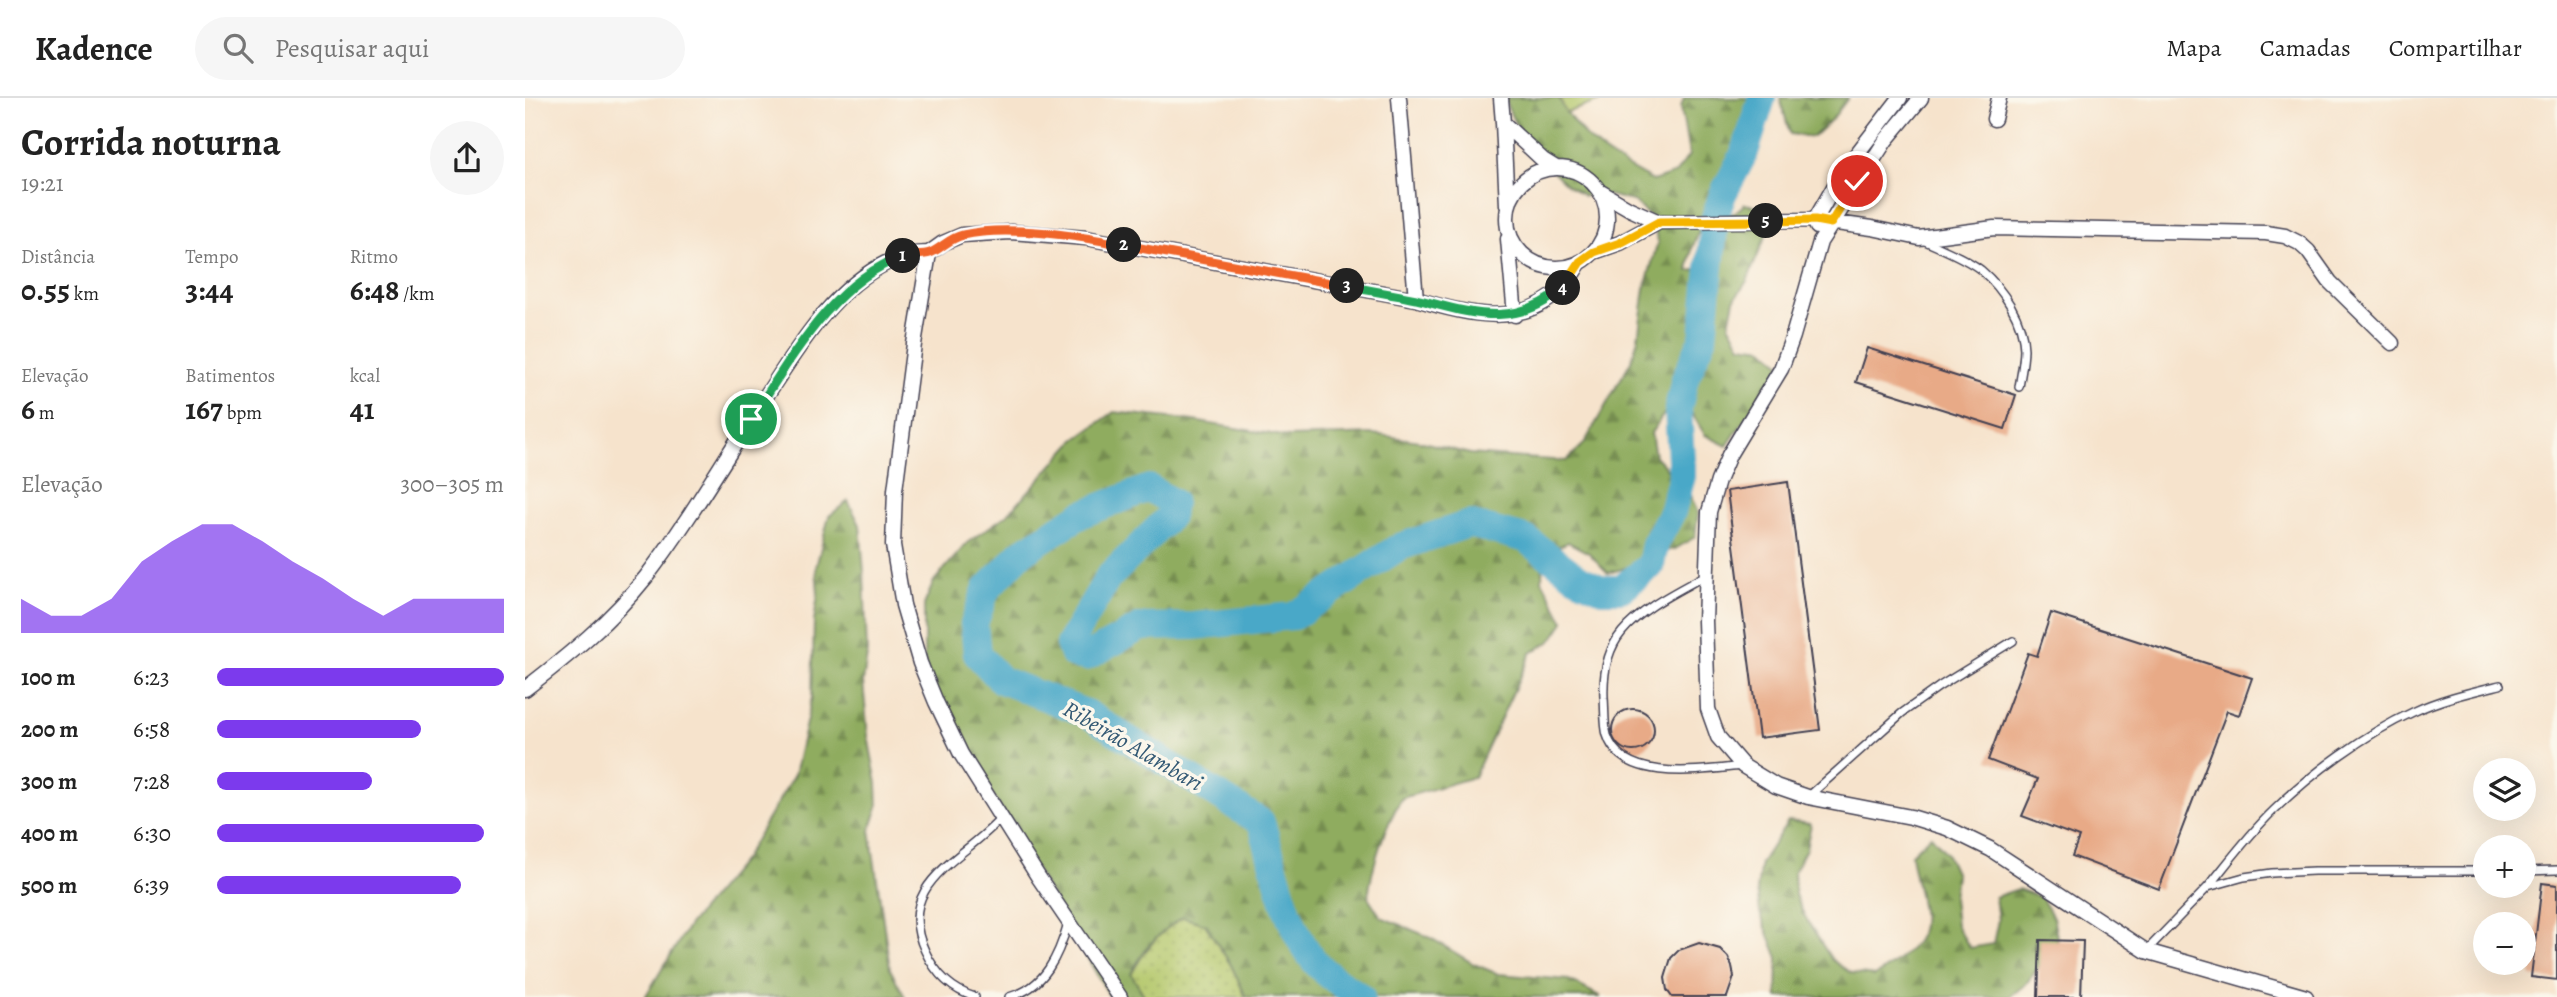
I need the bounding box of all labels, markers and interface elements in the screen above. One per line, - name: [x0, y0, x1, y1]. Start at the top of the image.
- search box: [195, 17, 685, 80]
- text: Kadence: [35, 26, 153, 71]
- icon: search: [219, 29, 257, 67]
- text: Pesquisar aqui: [275, 31, 429, 66]
- text: Mapa: [2167, 32, 2222, 64]
- text: Camadas: [2260, 32, 2351, 64]
- text: Compartilhar: [2389, 32, 2522, 64]
- text: Corrida noturna: [21, 116, 281, 168]
- button: share: [430, 121, 504, 195]
- pin: [1827, 151, 1887, 211]
- icon: check: [1838, 162, 1876, 200]
- text: 19:21: [21, 168, 64, 199]
- pin: 5: [1749, 204, 1783, 238]
- text: 5: [1761, 207, 1770, 233]
- pin: 2: [1107, 228, 1141, 262]
- text: 2: [1119, 231, 1128, 257]
- pin: 1: [885, 238, 921, 274]
- text: 1: [899, 242, 906, 268]
- text: Distância: [21, 244, 95, 270]
- text: Tempo: [185, 244, 238, 270]
- text: Ritmo: [350, 244, 398, 270]
- pin: 3: [1329, 268, 1365, 304]
- text: 0.55: [21, 270, 70, 310]
- text: 3:44: [185, 270, 234, 310]
- text: 6:48: [350, 270, 399, 310]
- pin: 4: [1545, 270, 1581, 306]
- text: 3: [1342, 272, 1351, 298]
- text: 4: [1558, 274, 1567, 300]
- text: km: [70, 281, 99, 307]
- text: /km: [399, 281, 435, 307]
- text: Elevação: [21, 363, 89, 389]
- text: Batimentos: [185, 363, 275, 389]
- text: kcal: [350, 363, 380, 389]
- text: 6: [21, 389, 35, 429]
- text: 167: [185, 389, 223, 429]
- text: 41: [350, 389, 375, 429]
- pin: [721, 389, 781, 449]
- text: m: [35, 400, 55, 426]
- text: bpm: [223, 400, 262, 426]
- icon: arrive: [732, 400, 770, 438]
- text: Elevação: [21, 469, 103, 500]
- text: 300–305 m: [401, 469, 504, 500]
- text: 100 m: [21, 662, 76, 693]
- text: 6:23: [133, 662, 170, 693]
- water label: Ribeirão Alambari: [1058, 694, 1208, 798]
- text: 200 m: [21, 714, 79, 745]
- text: 6:58: [133, 714, 170, 745]
- map controls: [2473, 758, 2536, 975]
- button: layers: [2473, 758, 2536, 821]
- text: 300 m: [21, 766, 77, 797]
- text: 7:28: [133, 766, 170, 797]
- text: 400 m: [21, 818, 78, 849]
- text: 6:30: [133, 818, 171, 849]
- button: +: [2473, 835, 2536, 898]
- text: 500 m: [21, 870, 77, 901]
- text: 6:39: [133, 870, 169, 901]
- button: −: [2473, 912, 2536, 975]

